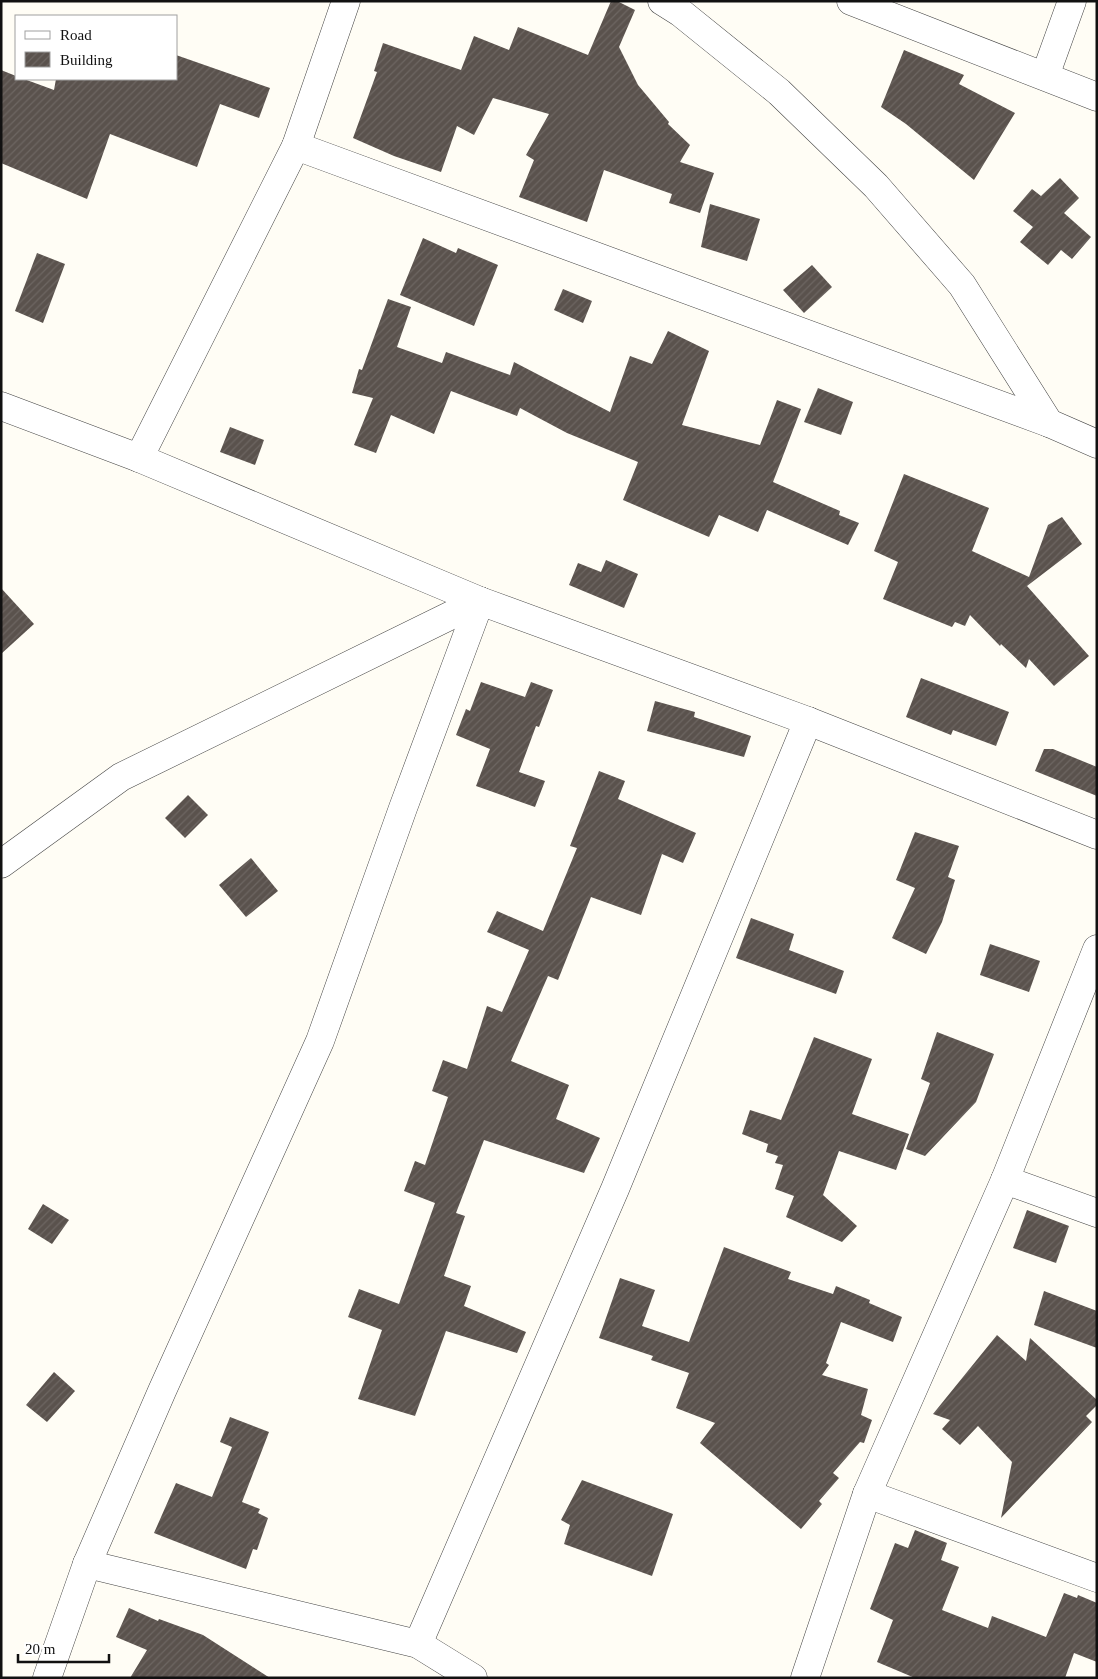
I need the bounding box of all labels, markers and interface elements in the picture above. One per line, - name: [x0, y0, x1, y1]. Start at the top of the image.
- legend: [15, 15, 178, 80]
- text: Road: [60, 27, 92, 43]
- text: Building: [60, 52, 113, 68]
- scale bar: [18, 1632, 109, 1664]
- text: 20 m: [25, 1641, 56, 1657]

